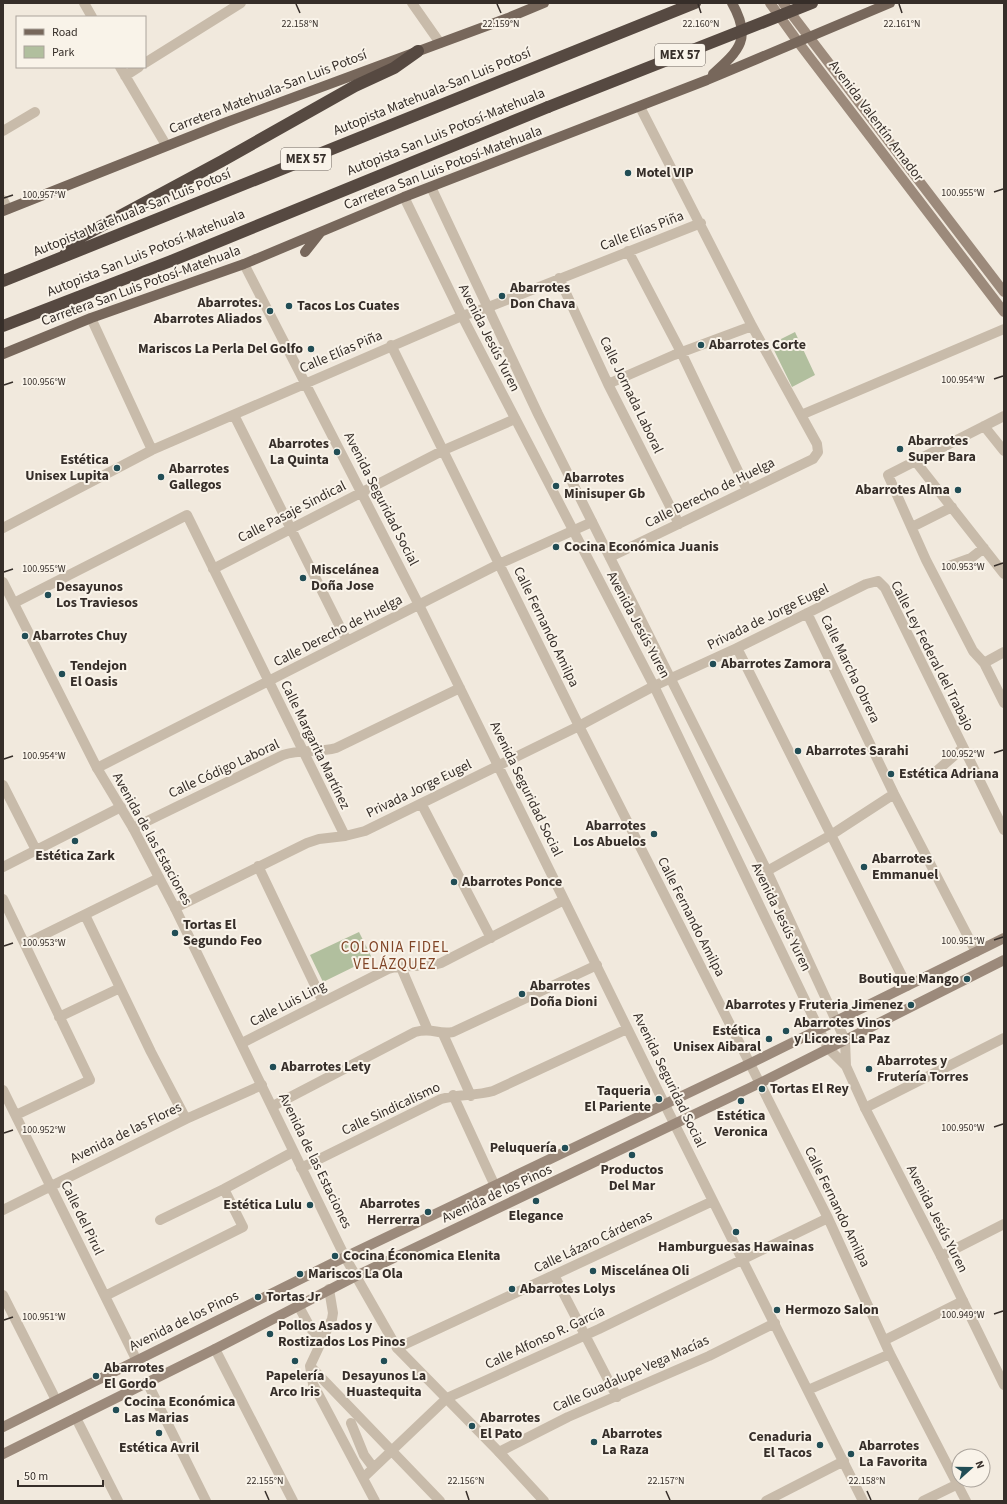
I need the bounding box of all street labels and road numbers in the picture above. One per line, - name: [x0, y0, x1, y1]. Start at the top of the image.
- street label: Autopista Matehuala-San Luis Potosí: [330, 43, 534, 141]
- road number: MEX 57: [655, 44, 705, 66]
- street label: Carretera Matehuala-San Luis Potosí: [166, 45, 370, 139]
- street label: Avenida Valentín Amador: [824, 56, 928, 186]
- street label: Autopista San Luis Potosí-Matehuala: [344, 83, 548, 181]
- street label: Carretera San Luis Potosí-Matehuala: [341, 121, 545, 215]
- road number: MEX 57: [281, 148, 331, 170]
- street label: Autopista Matehuala-San Luis Potosí: [30, 164, 234, 262]
- street label: Autopista San Luis Potosí-Matehuala: [44, 204, 248, 302]
- street label: Calle Elías Piña: [597, 206, 687, 256]
- street label: Carretera San Luis Potosí-Matehuala: [39, 241, 243, 331]
- street label: Avenida Jesús Yuren: [453, 281, 525, 395]
- street label: Calle Elías Piña: [297, 326, 385, 378]
- street label: Calle Jornada Laboral: [594, 333, 668, 457]
- street label: Avenida Seguridad Social: [339, 429, 424, 570]
- street label: Calle Derecho de Huelga: [642, 453, 778, 533]
- street label: Calle Pasaje Sindical: [234, 476, 350, 548]
- street label: Calle Fernando Amilpa: [508, 563, 584, 691]
- street label: Avenida Jesús Yuren: [601, 568, 675, 682]
- street label: Calle Ley Federal del Trabajo: [885, 577, 979, 735]
- street label: Privada de Jorge Eugel: [704, 579, 832, 655]
- street label: Calle Derecho de Huelga: [270, 590, 406, 672]
- street label: Calle Marcha Obrera: [815, 612, 885, 726]
- street label: Calle Margarita Martínez: [275, 677, 355, 813]
- street label: Avenida Seguridad Social: [485, 718, 568, 860]
- street label: Calle Código Laboral: [165, 734, 283, 803]
- street label: Privada Jorge Eugel: [363, 755, 476, 823]
- street label: Avenida de las Estaciones: [107, 769, 197, 909]
- street label: Calle Fernando Amilpa: [652, 854, 730, 980]
- street label: Avenida Jesús Yuren: [746, 859, 816, 975]
- street label: Calle Luis Ling: [246, 976, 330, 1032]
- street label: Avenida Seguridad Social: [628, 1009, 711, 1151]
- street label: Calle Sindicalismo: [338, 1077, 444, 1141]
- street label: Avenida de las Estaciones: [273, 1090, 357, 1232]
- street label: Avenida de las Flores: [67, 1097, 185, 1169]
- street label: Calle Fernando Amilpa: [799, 1143, 875, 1271]
- street label: Avenida de los Pinos: [439, 1160, 555, 1228]
- street label: Avenida Jesús Yuren: [901, 1162, 973, 1276]
- street label: Calle del Pirul: [55, 1177, 109, 1259]
- street label: Calle Lázaro Cárdenas: [530, 1206, 656, 1278]
- street label: Avenida de los Pinos: [126, 1286, 242, 1356]
- street label: Calle Alfonso R. García: [482, 1301, 608, 1375]
- street label: Calle Guadalupe Vega Macías: [550, 1330, 712, 1418]

